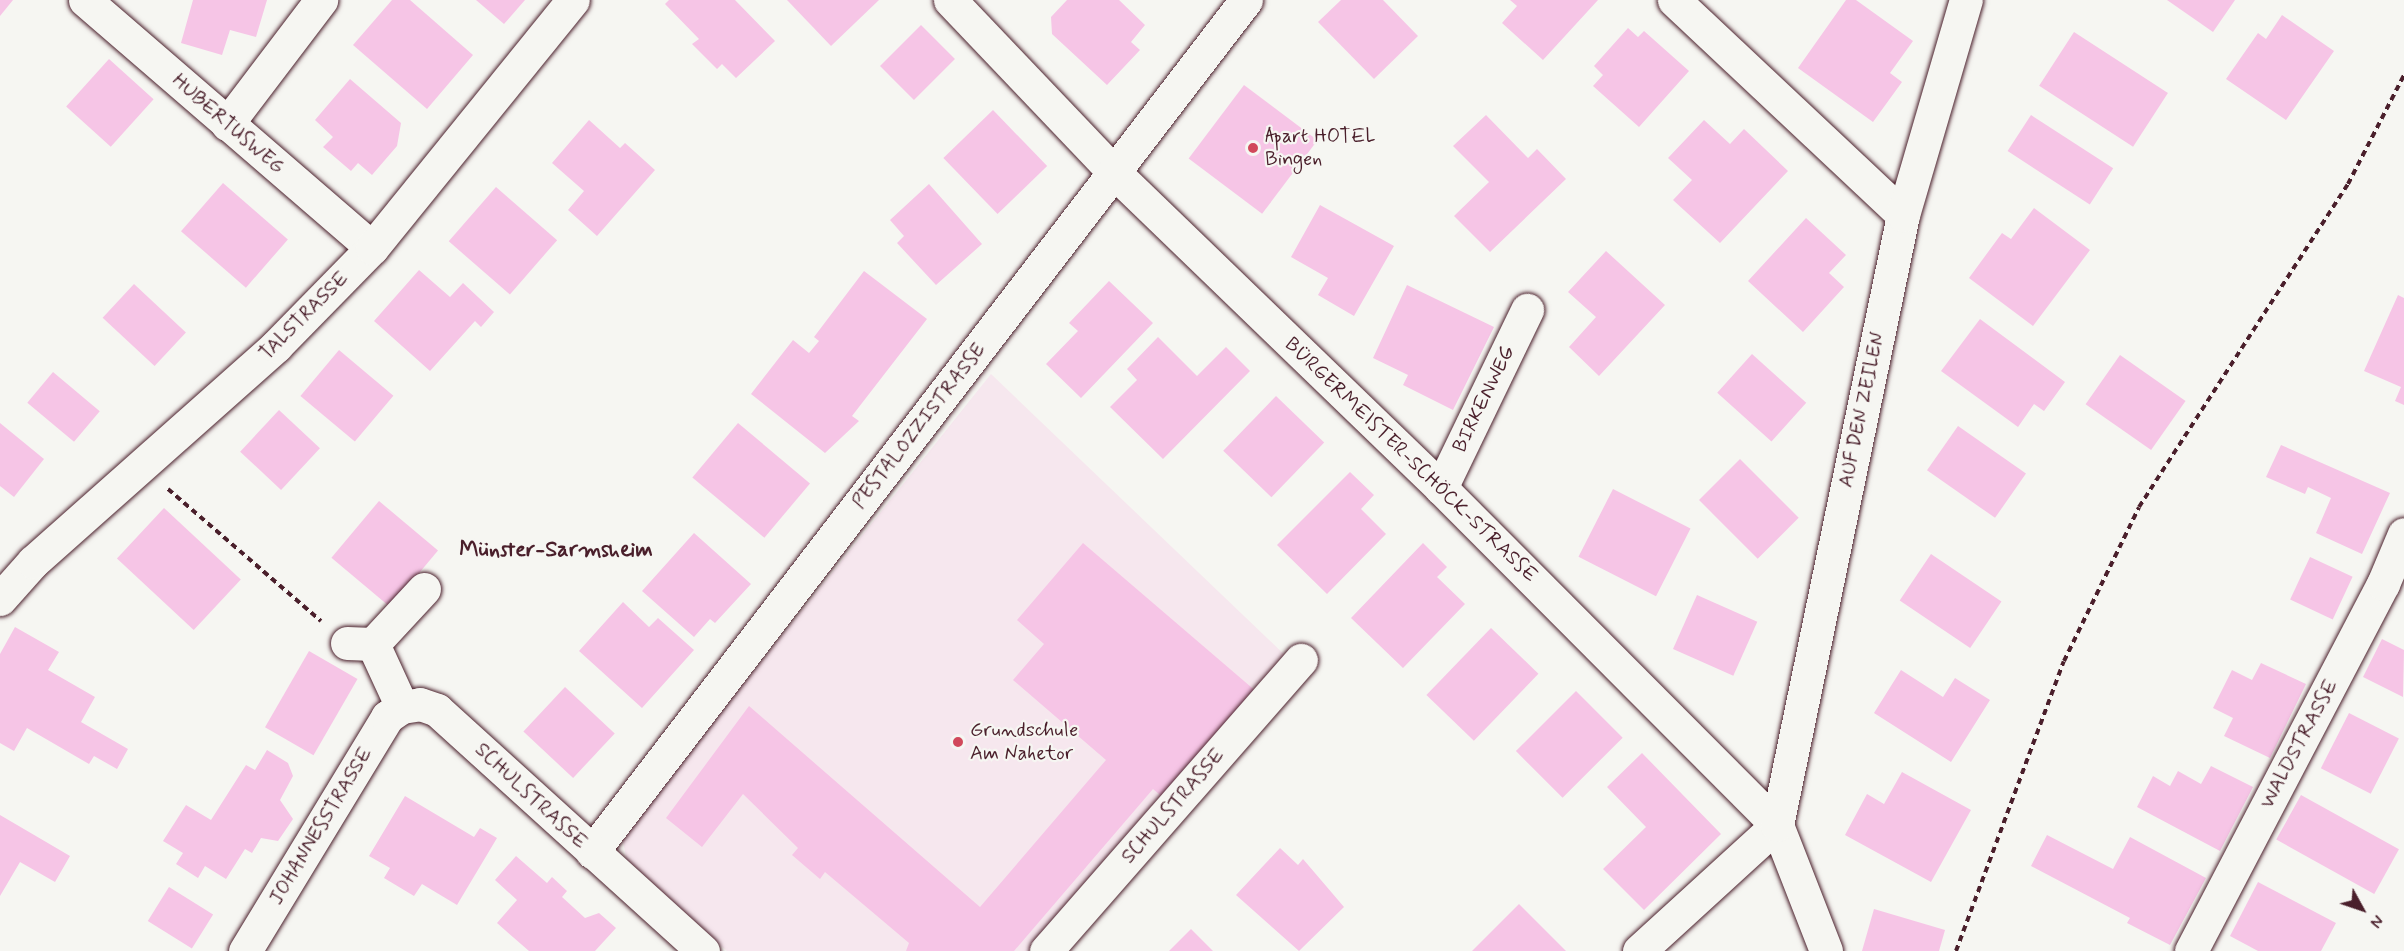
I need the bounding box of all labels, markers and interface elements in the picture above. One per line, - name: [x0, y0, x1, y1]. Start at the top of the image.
- street label: HUBERTUSWEG: [167, 69, 289, 179]
- place label: Apart HOTEL Bingen: [1265, 124, 1379, 171]
- marker: Apart HOTEL Bingen: [1246, 141, 1260, 155]
- street label: TALSTRASSE: [254, 266, 354, 366]
- street label: AUF DEN ZEILEN: [1834, 329, 1890, 491]
- street label: BÜRGERMEISTER-SCHÖCK-STRASSE: [1280, 332, 1542, 588]
- street label: PESTALOZZISTRASSE: [847, 339, 991, 513]
- street label: BIRKENWEG: [1448, 342, 1520, 456]
- district label: Münster-Sarmsheim: [459, 538, 653, 564]
- street label: WALDSTRASSE: [2255, 675, 2343, 813]
- place label: Grundschule Am Nahetor: [970, 718, 1078, 765]
- marker: Grundschule Am Nahetor: [951, 735, 965, 749]
- street label: SCHULSTRASSE: [470, 738, 592, 854]
- street label: JOHANNESSTRASSE: [264, 743, 378, 909]
- street label: SCHULSTRASSE: [1116, 743, 1230, 869]
- north arrow: [2332, 879, 2392, 939]
- text: N: [2365, 910, 2388, 932]

